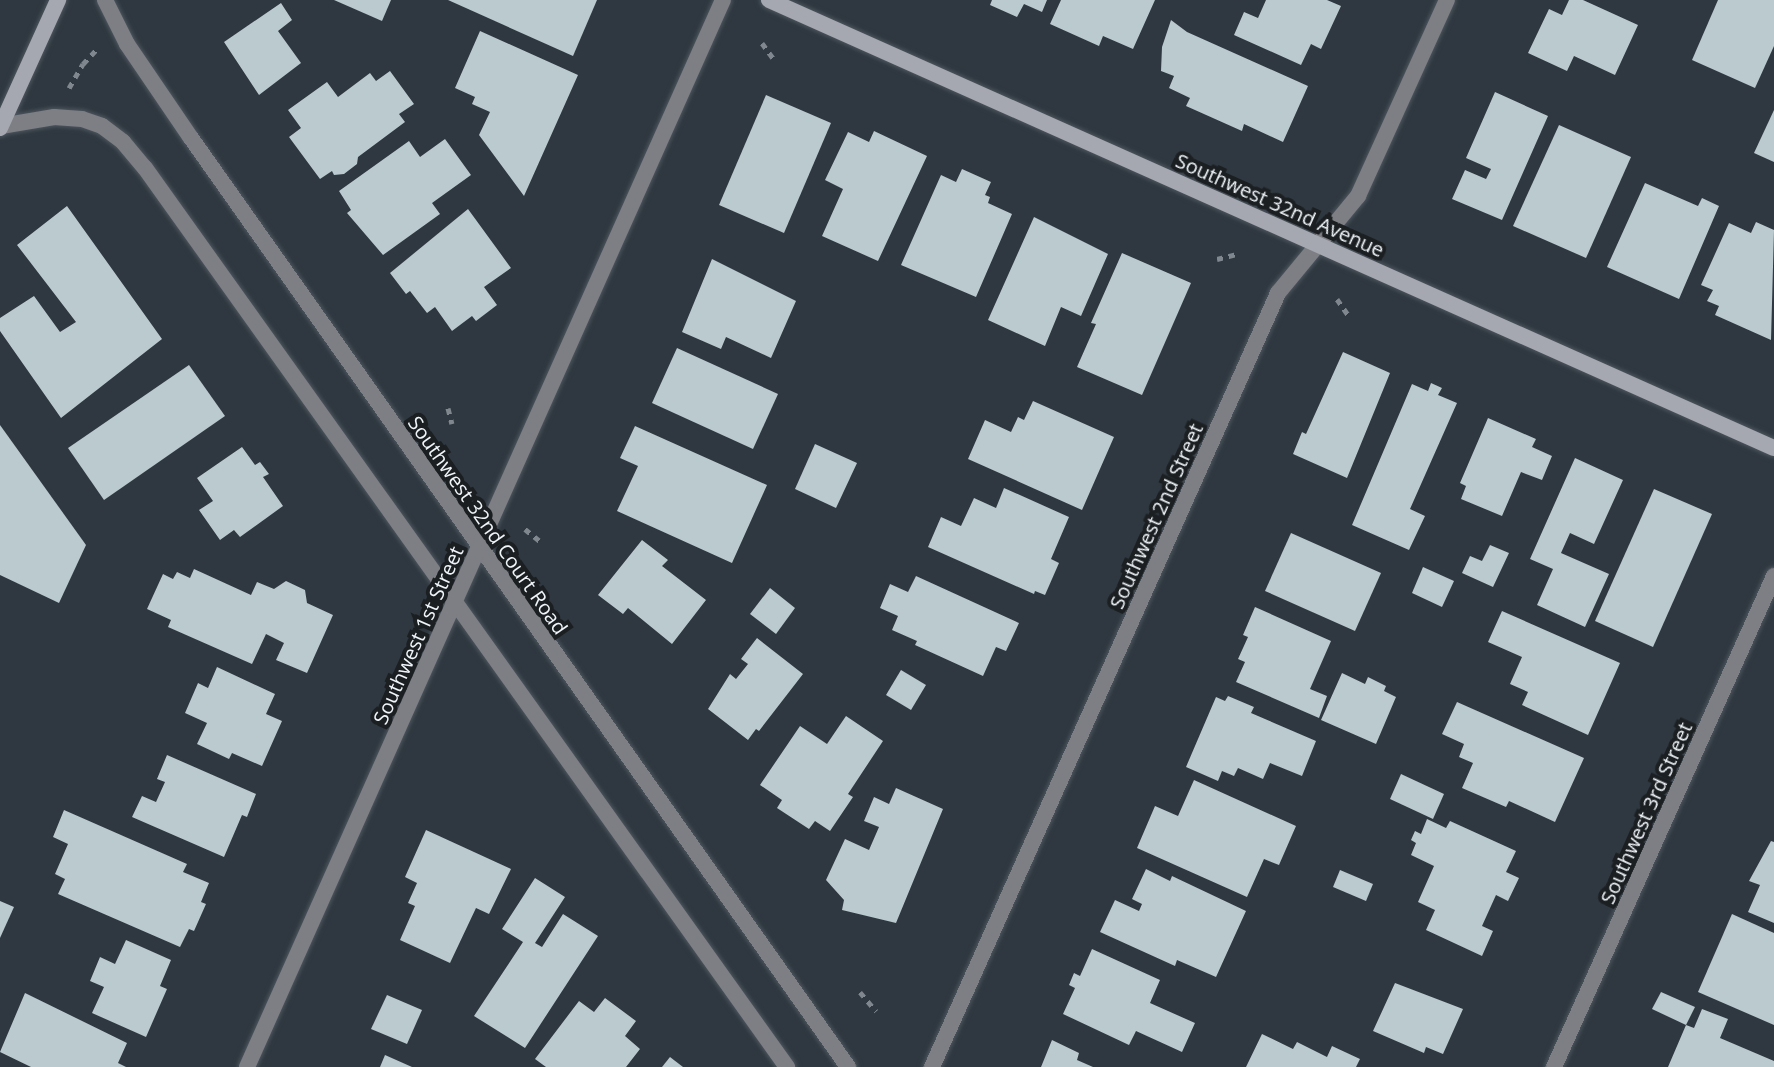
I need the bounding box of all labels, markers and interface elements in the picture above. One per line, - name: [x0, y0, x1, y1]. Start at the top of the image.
- street label: Southwest 32nd Avenue: [1172, 148, 1388, 262]
- street label: Southwest 32nd Court Road: [403, 411, 573, 639]
- street label: Southwest 2nd Street: [1104, 420, 1208, 612]
- street label: Southwest 1st Street: [368, 542, 468, 728]
- street label: Southwest 3rd Street: [1595, 719, 1697, 907]

